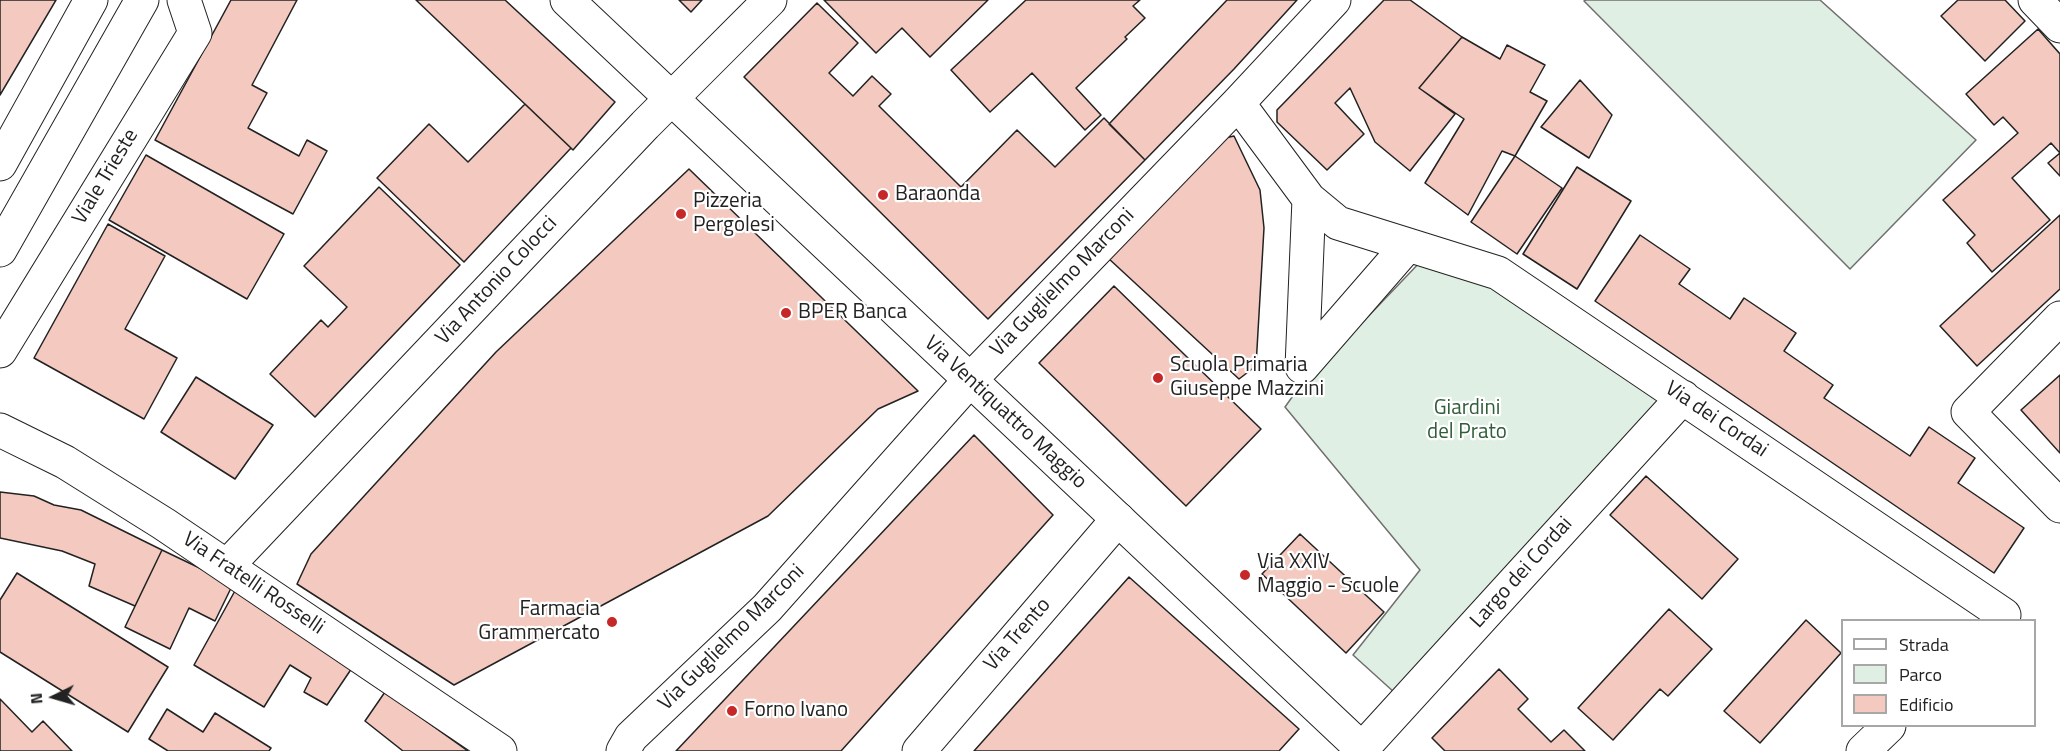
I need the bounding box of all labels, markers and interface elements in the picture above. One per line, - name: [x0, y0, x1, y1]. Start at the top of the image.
- street label: Viale Trieste: [68, 125, 144, 229]
- place label: Baraonda: [895, 182, 980, 208]
- marker: Baraonda: [876, 188, 890, 202]
- place label: Pizzeria Pergolesi: [693, 189, 775, 239]
- street label: Via Guglielmo Marconi: [986, 204, 1140, 362]
- marker: Pizzeria Pergolesi: [674, 207, 688, 221]
- street label: Via Antonio Colocci: [431, 211, 563, 351]
- place label: BPER Banca: [798, 300, 907, 326]
- marker: BPER Banca: [779, 306, 793, 320]
- street label: Via Ventiquattro Maggio: [919, 331, 1091, 495]
- place label: Scuola Primaria Giuseppe Mazzini: [1170, 353, 1324, 403]
- marker: Scuola Primaria Giuseppe Mazzini: [1151, 371, 1165, 385]
- street label: Via dei Cordai: [1660, 376, 1772, 464]
- park label: Giardini del Prato: [1427, 396, 1507, 446]
- street label: Largo dei Cordai: [1466, 512, 1578, 634]
- street label: Via Fratelli Rosselli: [177, 527, 329, 641]
- place label: Via XXIV Maggio - Scuole: [1257, 550, 1399, 600]
- street label: Via Guglielmo Marconi: [654, 560, 810, 716]
- marker: Via XXIV Maggio - Scuole: [1238, 568, 1252, 582]
- street label: Via Trento: [979, 593, 1057, 677]
- place label: Farmacia Grammercato: [478, 597, 600, 647]
- marker: Farmacia Grammercato: [605, 615, 619, 629]
- legend: [1841, 619, 2036, 727]
- text: Strada: [1899, 631, 1949, 658]
- text: Parco: [1899, 661, 1942, 688]
- north arrow: [24, 667, 84, 727]
- text: Edificio: [1899, 691, 1953, 718]
- text: N: [24, 692, 49, 705]
- place label: Forno Ivano: [744, 698, 848, 724]
- marker: Forno Ivano: [725, 704, 739, 718]

